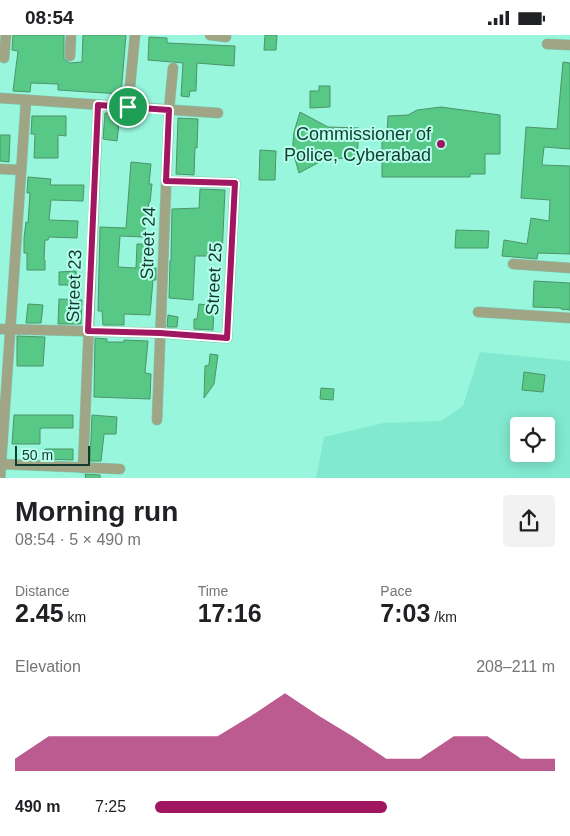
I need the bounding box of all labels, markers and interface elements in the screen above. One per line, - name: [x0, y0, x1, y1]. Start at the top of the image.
- text: 08:54: [25, 7, 74, 28]
- pin: [107, 86, 149, 128]
- icon: arrive: [114, 93, 142, 121]
- place label: Commissioner of Police, Cyberabad: [284, 124, 432, 165]
- marker: Commissioner of Police, Cyberabad: [435, 138, 447, 150]
- street label: Street 24: [137, 206, 159, 280]
- street label: Street 25: [202, 242, 226, 316]
- street label: Street 23: [63, 249, 85, 323]
- map controls: [510, 417, 555, 462]
- button: locate: [510, 417, 555, 462]
- scale bar: [15, 443, 90, 467]
- text: 50 m: [22, 447, 53, 463]
- button: share: [503, 495, 555, 547]
- text: Morning run: [15, 496, 178, 527]
- text: 08:54 · 5 × 490 m: [15, 531, 141, 548]
- text: Distance: [15, 583, 69, 599]
- text: Time: [198, 583, 228, 599]
- text: Pace: [380, 583, 412, 599]
- text: 2.45: [15, 599, 64, 627]
- text: 17:16: [198, 599, 262, 627]
- text: 7:03: [380, 599, 430, 627]
- text: km: [64, 609, 86, 625]
- text: /km: [430, 609, 457, 625]
- text: Elevation: [15, 658, 81, 675]
- text: 208–211 m: [476, 658, 555, 675]
- text: 490 m: [15, 798, 60, 815]
- text: 7:25: [95, 798, 126, 815]

